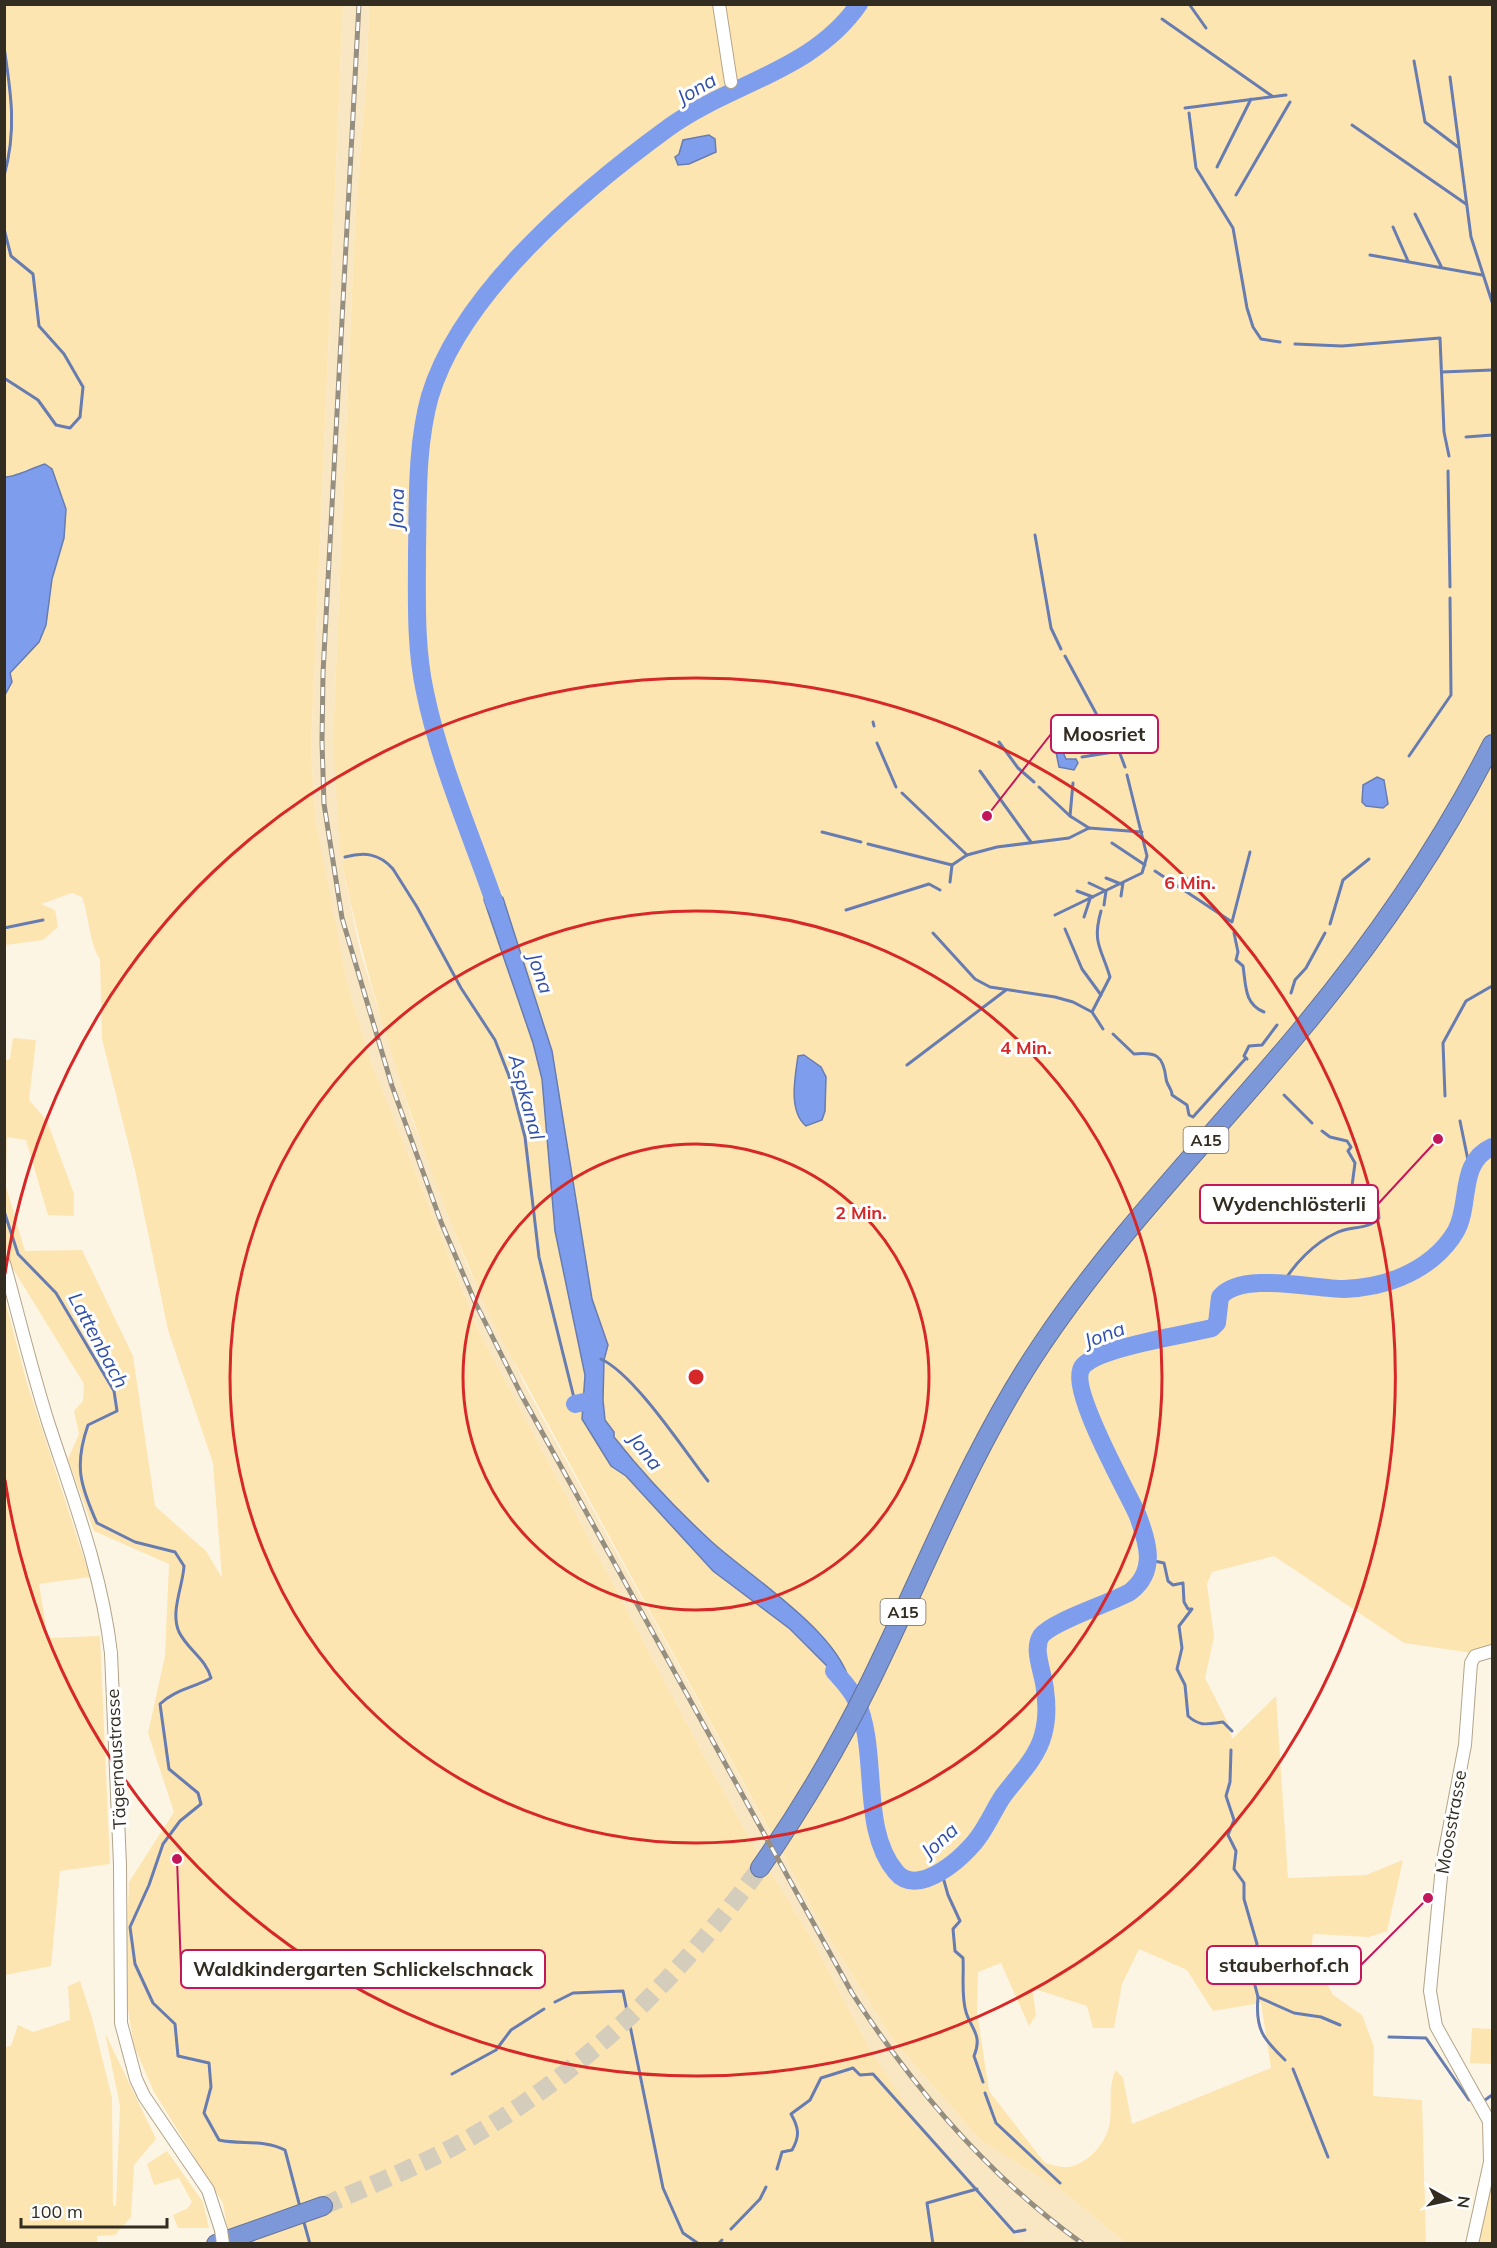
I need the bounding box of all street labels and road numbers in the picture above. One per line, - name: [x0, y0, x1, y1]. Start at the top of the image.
- road number: A15: [1184, 1127, 1228, 1153]
- road number: A15: [880, 1599, 926, 1625]
- street label: Tägernaustrasse: [101, 1688, 131, 1830]
- street label: Moosstrasse: [1431, 1768, 1471, 1876]

